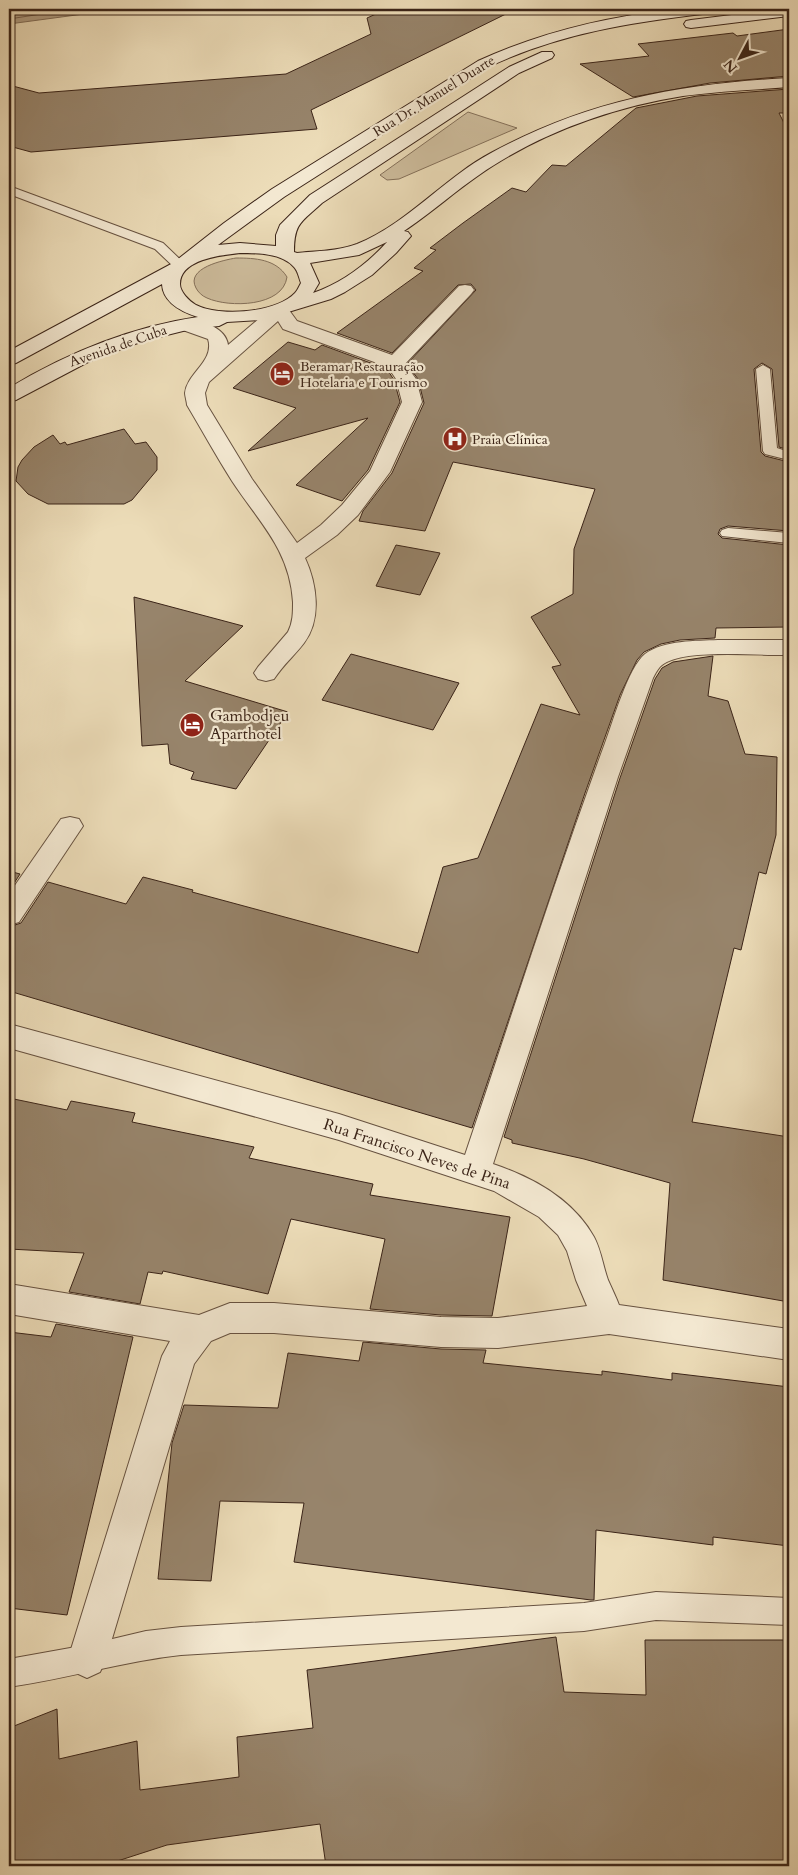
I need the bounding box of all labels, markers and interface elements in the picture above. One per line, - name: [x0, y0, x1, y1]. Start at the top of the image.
- north arrow: [716, 32, 766, 82]
- street label: Rua Dr. Manuel Duarte: [369, 51, 499, 141]
- text: N: [719, 55, 742, 77]
- street label: Avenida de Cuba: [67, 320, 169, 372]
- place label: Beramar Restauração Hotelaria e Tourismo: [300, 357, 428, 392]
- hotel icon: Beramar Restauração Hotelaria e Tourismo: [269, 361, 295, 387]
- hospital icon: Praia Clínica: [442, 426, 468, 452]
- place label: Praia Clínica: [472, 430, 548, 449]
- place label: Gambodjeu Aparthotel: [210, 705, 290, 745]
- hotel icon: Gambodjeu Aparthotel: [179, 712, 205, 738]
- street label: Rua Francisco Neves de Pina: [321, 1113, 513, 1195]

